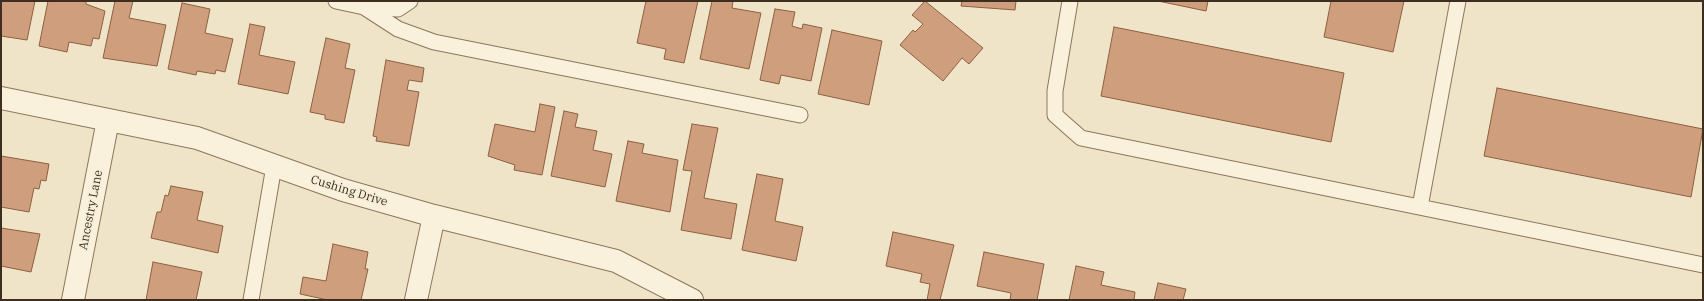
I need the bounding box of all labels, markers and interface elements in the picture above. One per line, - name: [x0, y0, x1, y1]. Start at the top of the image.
- street label: Ancestry Lane: [76, 169, 106, 251]
- street label: Cushing Drive: [309, 172, 389, 210]

